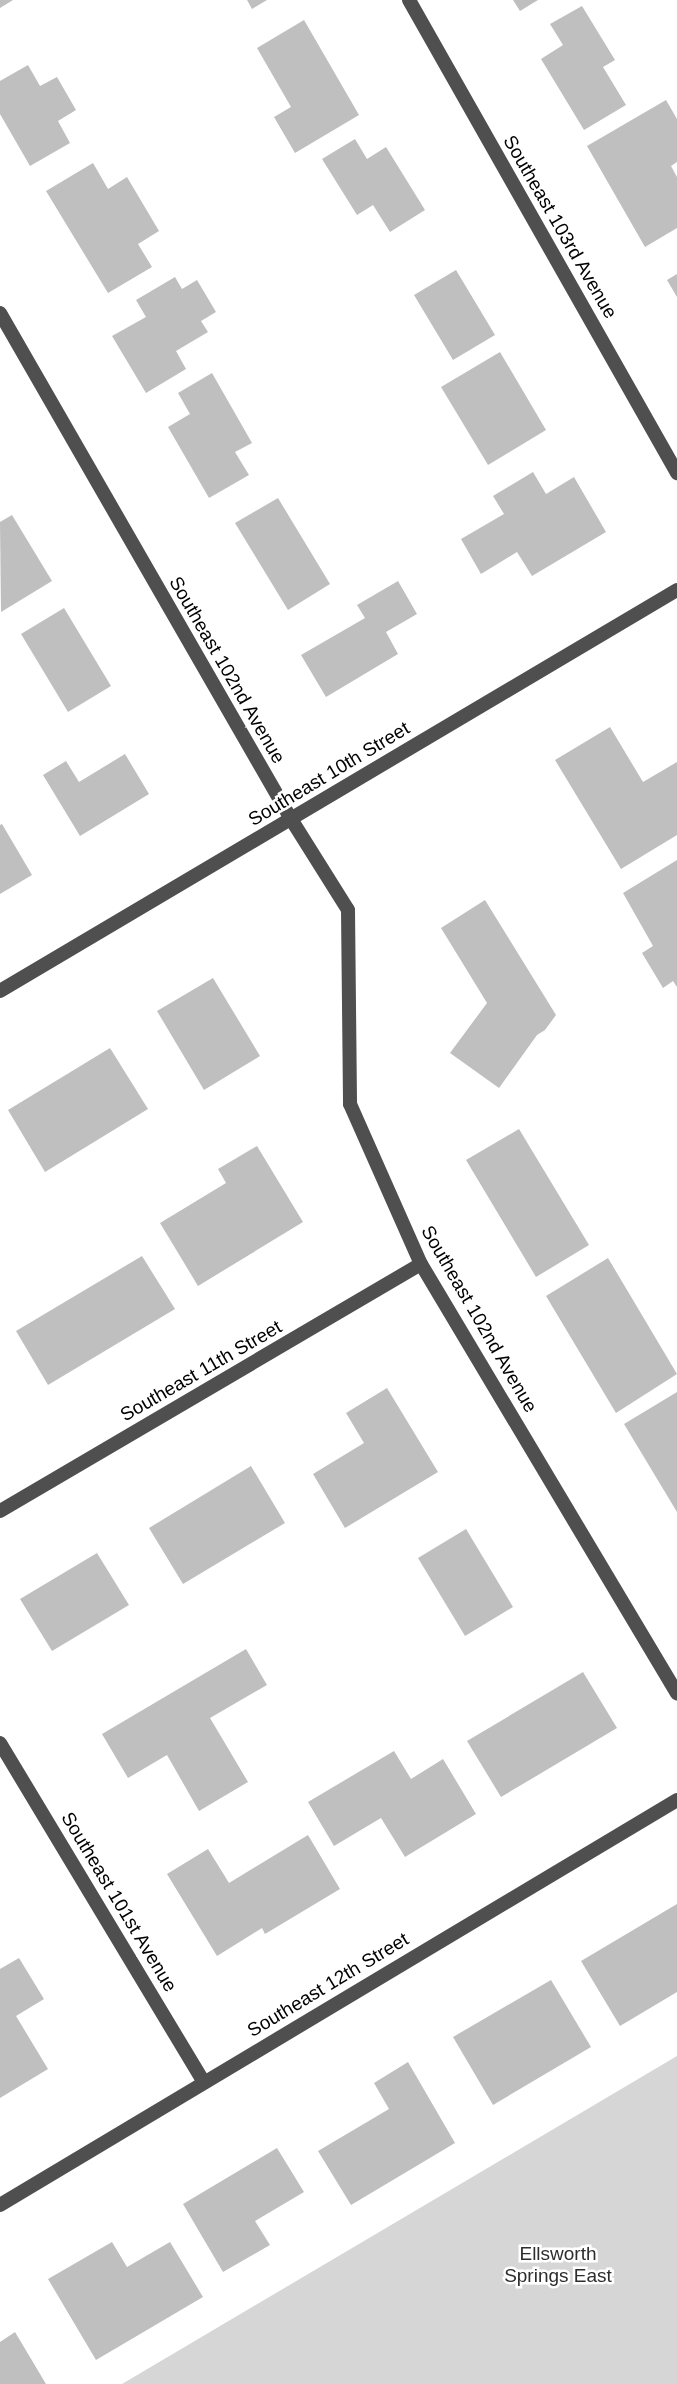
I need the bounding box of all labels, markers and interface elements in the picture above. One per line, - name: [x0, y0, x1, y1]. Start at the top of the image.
- street label: Southeast 103rd Avenue: [498, 131, 622, 323]
- street label: Southeast 102nd Avenue: [164, 572, 290, 768]
- street label: Southeast 10th Street: [244, 717, 414, 831]
- street label: Southeast 102nd Avenue: [416, 1221, 542, 1417]
- street label: Southeast 11th Street: [116, 1316, 286, 1426]
- street label: Southeast 101st Avenue: [56, 1808, 182, 1996]
- street label: Southeast 12th Street: [243, 1928, 413, 2042]
- park label: Ellsworth Springs East: [504, 2243, 612, 2287]

